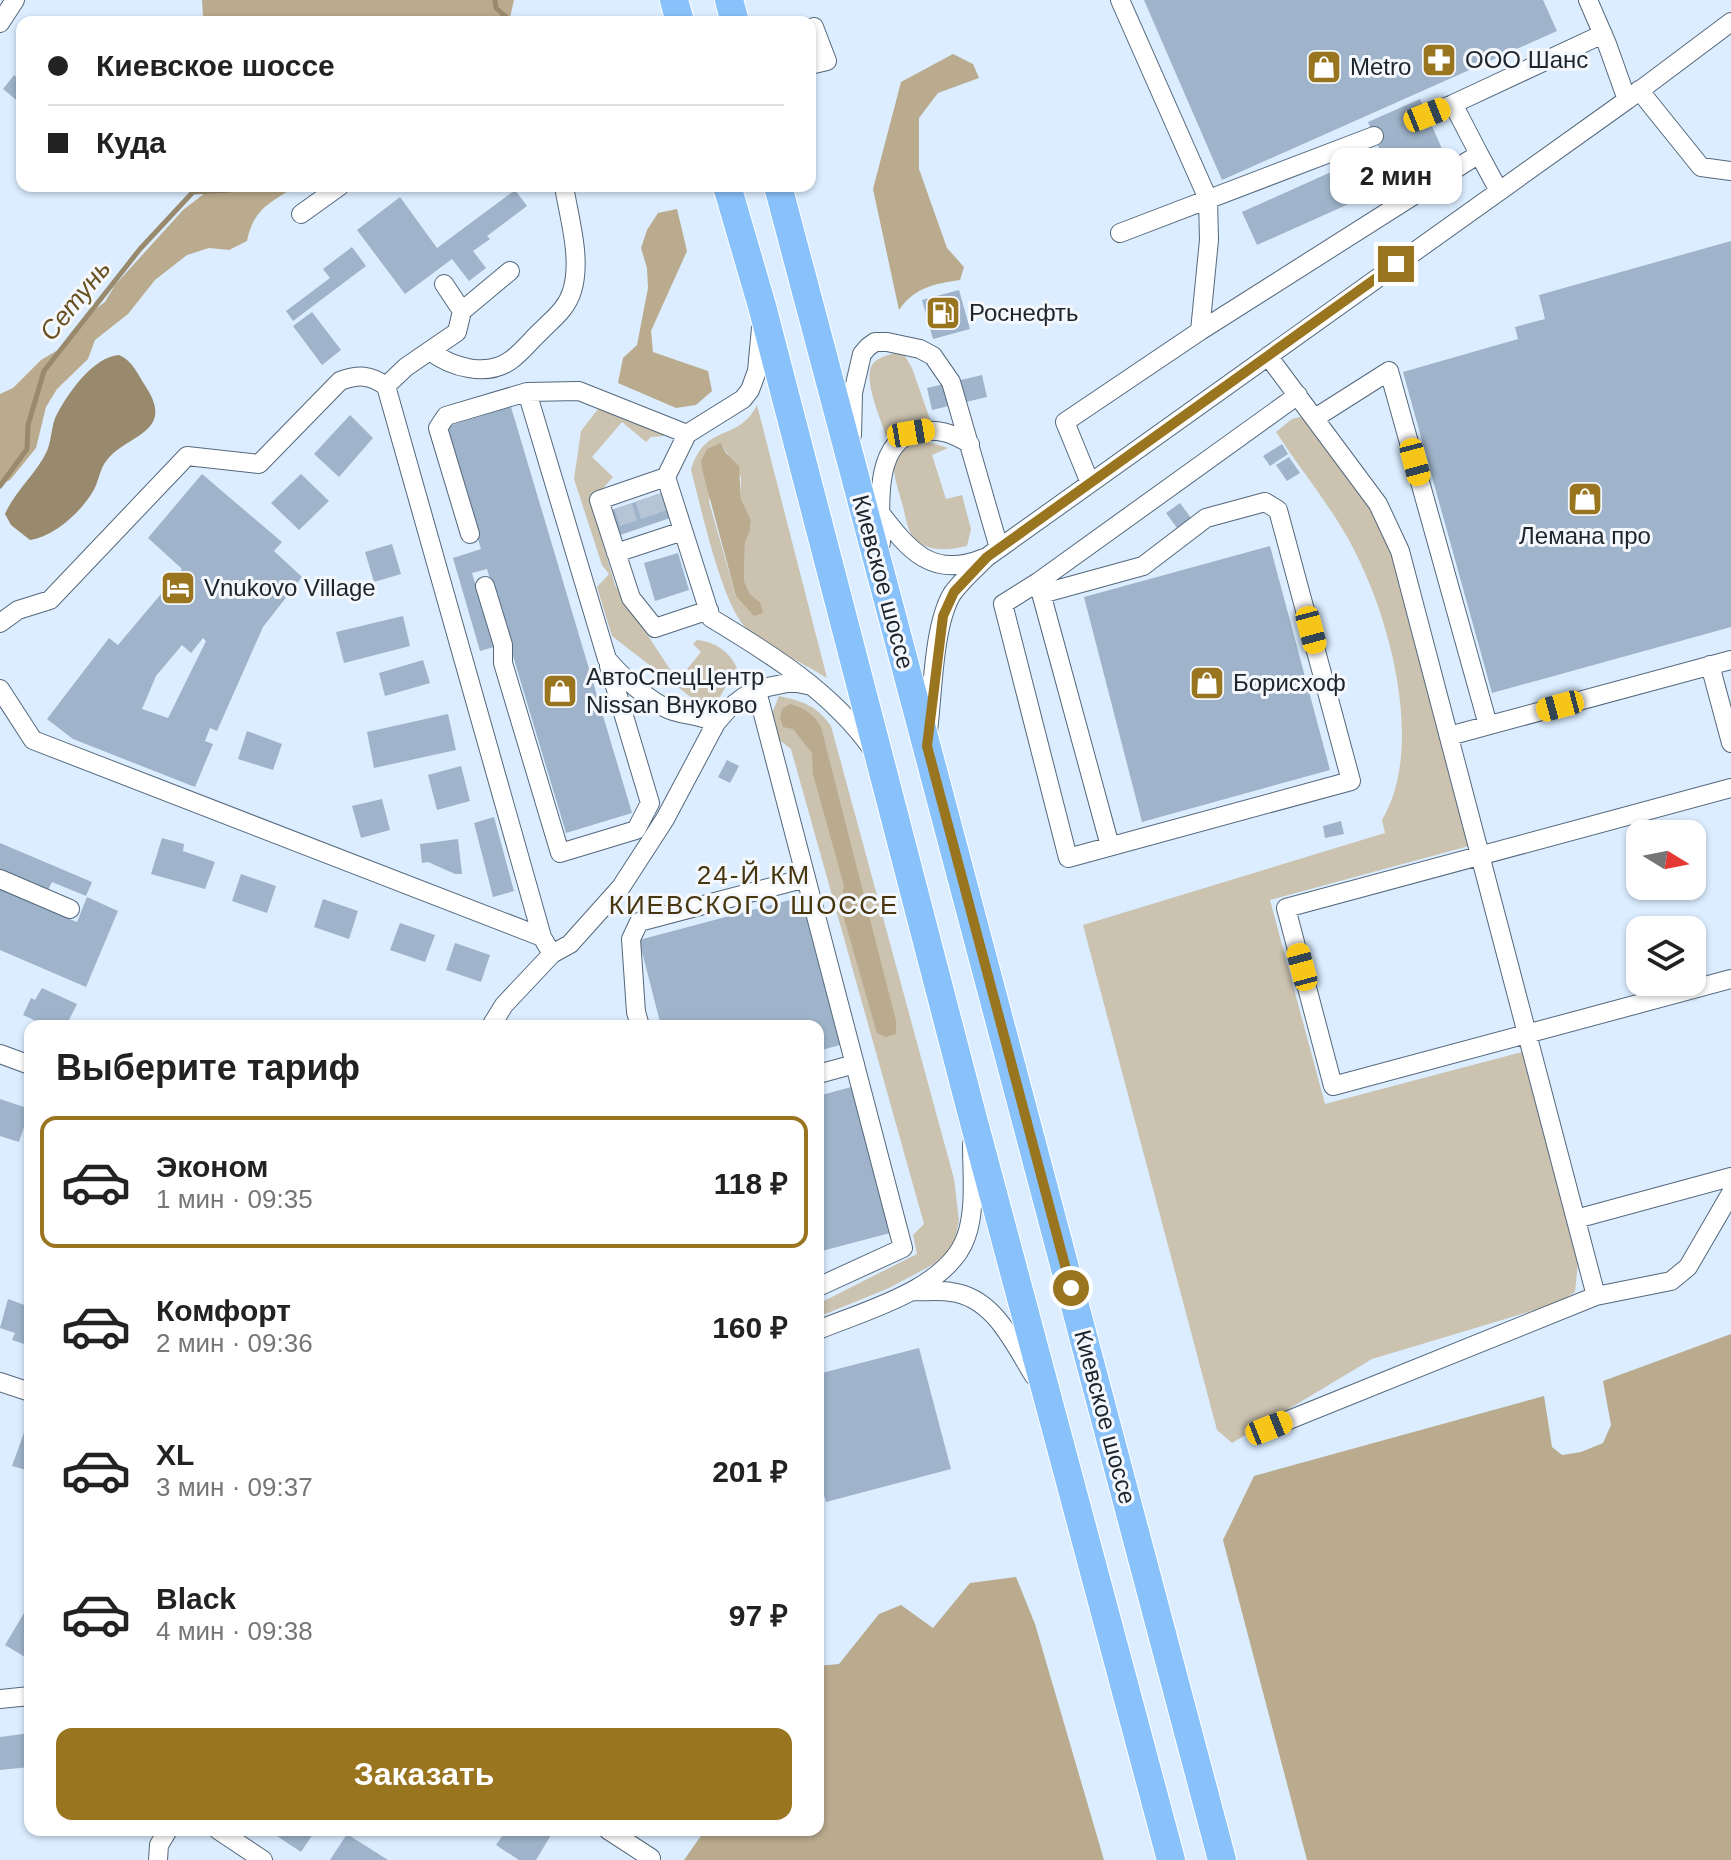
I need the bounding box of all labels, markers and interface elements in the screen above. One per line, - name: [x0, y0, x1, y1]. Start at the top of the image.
- pharmacy icon: ООО Шанс: [1420, 41, 1458, 79]
- place label: ООО Шанс: [1465, 46, 1588, 73]
- shop icon: Metro: [1305, 48, 1343, 86]
- text: Киевское шоссе: [96, 49, 335, 82]
- place label: Metro: [1350, 53, 1411, 80]
- car: [1400, 95, 1454, 135]
- text: Куда: [96, 126, 166, 159]
- callout: 2 мин: [1330, 148, 1462, 204]
- text: 2 мин: [1360, 161, 1432, 191]
- route end: [1378, 246, 1414, 282]
- water label: Сетунь: [33, 254, 117, 346]
- fuel station icon: Роснефть: [924, 294, 962, 332]
- place label: Роснефть: [969, 299, 1079, 326]
- car: [885, 417, 937, 449]
- car: [1397, 436, 1433, 488]
- shop icon: Лемана про: [1566, 480, 1604, 518]
- street label: Киевское шоссе: [847, 492, 920, 672]
- place label: Лемана про: [1519, 522, 1651, 549]
- hotel icon: Vnukovo Village: [159, 569, 197, 607]
- place label: Vnukovo Village: [204, 574, 376, 601]
- car: [1293, 604, 1329, 656]
- place label: АвтоСпецЦентр Nissan Внуково: [586, 663, 764, 718]
- shop icon: Борисхоф: [1188, 664, 1226, 702]
- place label: Борисхоф: [1233, 669, 1346, 696]
- shop icon: АвтоСпецЦентр Nissan Внуково: [541, 672, 579, 710]
- car: [1534, 688, 1586, 724]
- north arrow: [1626, 820, 1706, 900]
- map controls: [1626, 820, 1706, 996]
- district label: 24-Й КМ КИЕВСКОГО ШОССЕ: [609, 860, 899, 920]
- button: layers: [1626, 916, 1706, 996]
- car: [1284, 941, 1320, 993]
- text: Выберите тариф: [56, 1047, 360, 1088]
- icon: car: [60, 1146, 132, 1218]
- text: Эконом: [156, 1150, 269, 1183]
- text: 118 ₽: [714, 1167, 788, 1200]
- text: 1 мин · 09:35: [156, 1184, 313, 1214]
- route start: [1053, 1270, 1089, 1306]
- icon: car: [60, 1290, 132, 1362]
- text: Комфорт: [156, 1294, 291, 1327]
- text: 160 ₽: [712, 1311, 788, 1344]
- street label: Киевское шоссе: [1069, 1327, 1142, 1507]
- text: 2 мин · 09:36: [156, 1328, 313, 1358]
- car: [1242, 1408, 1296, 1448]
- icon: car: [60, 1434, 132, 1506]
- text: XL: [156, 1438, 194, 1471]
- text: 201 ₽: [712, 1455, 788, 1488]
- text: 3 мин · 09:37: [156, 1472, 313, 1502]
- icon: car: [60, 1578, 132, 1650]
- text: Black: [156, 1582, 236, 1615]
- text: 97 ₽: [729, 1599, 788, 1632]
- text: 4 мин · 09:38: [156, 1616, 313, 1646]
- button: Заказать: [56, 1728, 792, 1820]

